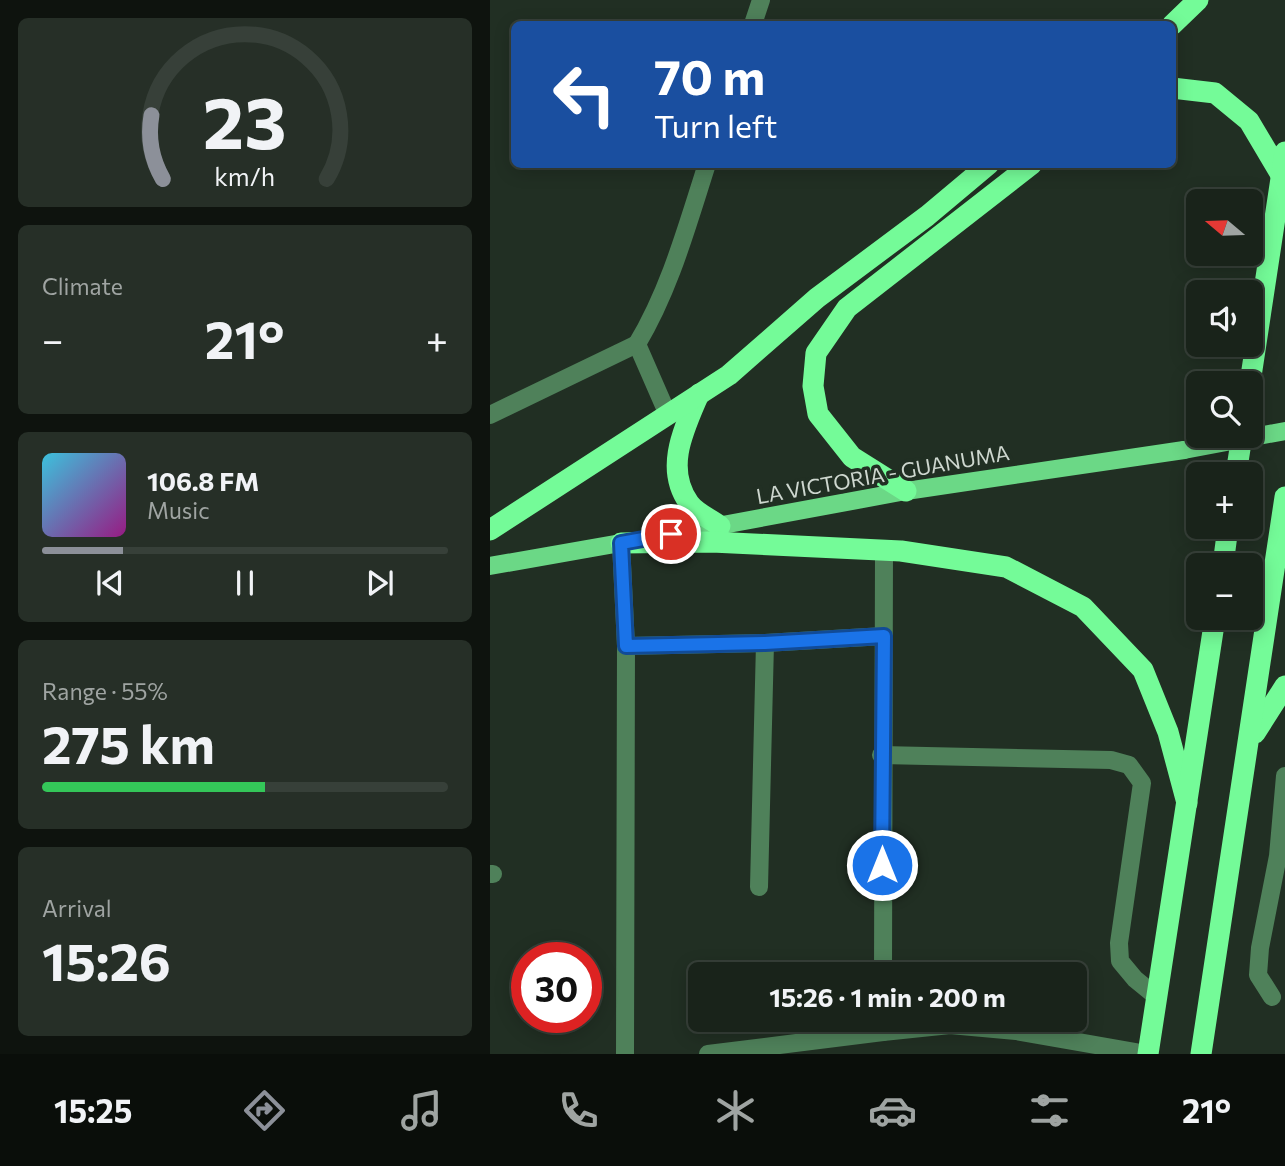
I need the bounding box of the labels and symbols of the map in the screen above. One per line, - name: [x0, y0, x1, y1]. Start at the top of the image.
- north arrow: [1186, 189, 1264, 266]
- street label: LA VICTORIA - GUANUMA: [754, 439, 1011, 508]
- pin: [641, 504, 701, 564]
- position arrow: [845, 828, 919, 902]
- speed limit sign: 30: [511, 942, 602, 1033]

